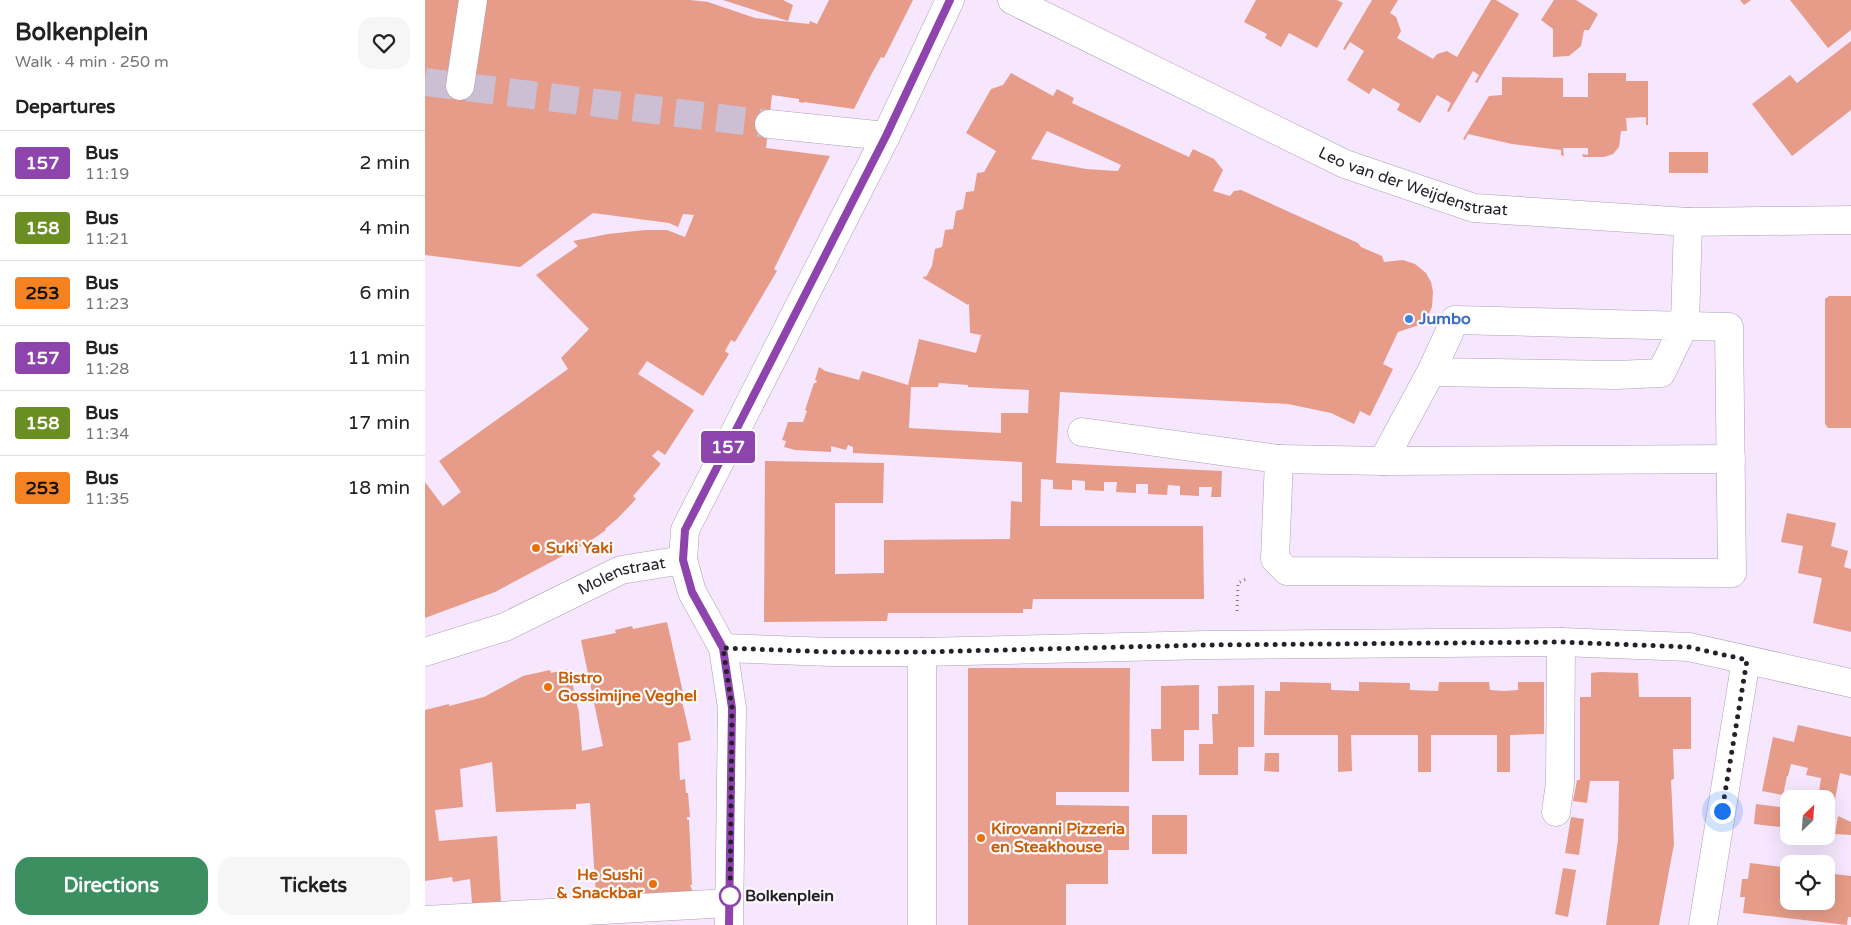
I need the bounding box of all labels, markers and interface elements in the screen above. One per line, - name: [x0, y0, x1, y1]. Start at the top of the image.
- button: heart: [358, 17, 410, 69]
- text: Bolkenplein: [15, 18, 148, 47]
- text: Walk · 4 min · 250 m: [15, 52, 169, 72]
- text: Departures: [15, 96, 115, 118]
- text: Bus: [85, 142, 119, 164]
- street label: Leo van der Weijdenstraat: [1315, 142, 1508, 220]
- text: 157: [26, 152, 59, 174]
- text: 2 min: [359, 152, 410, 174]
- text: 11:19: [85, 164, 129, 184]
- text: Bus: [85, 207, 119, 229]
- text: 158: [26, 217, 59, 239]
- text: 4 min: [359, 217, 410, 239]
- text: 11:21: [85, 229, 129, 249]
- text: Bus: [85, 272, 119, 294]
- text: 253: [26, 282, 59, 304]
- text: 6 min: [359, 282, 410, 304]
- text: 11:23: [85, 294, 129, 314]
- place label: Jumbo: [1418, 309, 1471, 329]
- marker: Jumbo: [1403, 313, 1415, 325]
- text: Bus: [85, 337, 119, 359]
- text: 157: [26, 347, 59, 369]
- text: 11 min: [347, 347, 410, 369]
- text: 11:28: [85, 359, 129, 379]
- text: Bus: [85, 402, 119, 424]
- text: 158: [26, 412, 59, 434]
- text: 17 min: [347, 412, 410, 434]
- text: 11:34: [85, 424, 129, 444]
- line badge: 157: [699, 431, 757, 463]
- text: 157: [711, 436, 745, 458]
- text: Bus: [85, 467, 119, 489]
- text: 253: [26, 477, 59, 499]
- text: 18 min: [347, 477, 410, 499]
- text: 11:35: [85, 489, 129, 509]
- place label: Suki Yaki: [546, 538, 613, 558]
- marker: Suki Yaki: [530, 542, 542, 554]
- street label: Molenstraat: [575, 553, 667, 600]
- place label: Bistro Gossimijne Veghel: [558, 668, 697, 706]
- marker: Bistro Gossimijne Veghel: [542, 681, 554, 693]
- north arrow: [1780, 790, 1835, 845]
- map controls: [1780, 790, 1835, 910]
- your location: [1710, 799, 1735, 824]
- place label: Kirovanni Pizzeria en Steakhouse: [991, 819, 1125, 857]
- marker: Kirovanni Pizzeria en Steakhouse: [975, 832, 987, 844]
- button: locate: [1780, 855, 1835, 910]
- button: Directions: [15, 857, 208, 915]
- button: Tickets: [218, 857, 410, 915]
- place label: He Sushi & Snackbar: [556, 865, 644, 903]
- marker: He Sushi & Snackbar: [647, 878, 659, 890]
- marker: Bolkenplein: [719, 885, 741, 907]
- place label: Bolkenplein: [745, 886, 834, 906]

